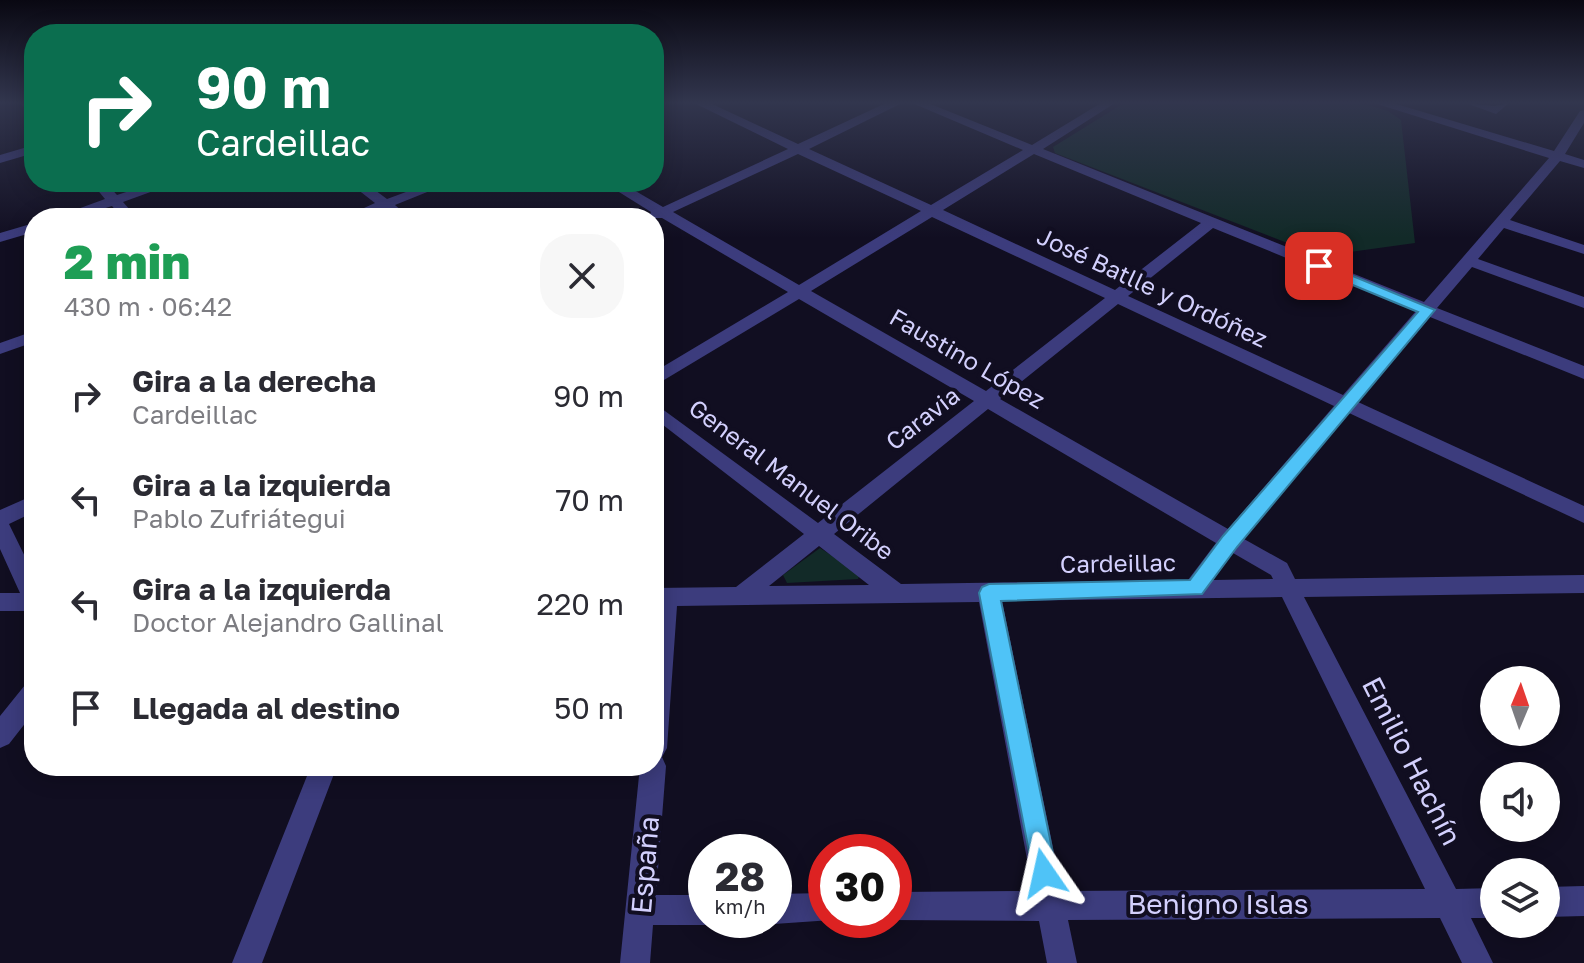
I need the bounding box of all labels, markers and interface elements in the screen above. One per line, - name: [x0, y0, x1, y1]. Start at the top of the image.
- text: 90 m: [196, 53, 331, 120]
- icon: right: [64, 56, 168, 160]
- text: Cardeillac: [196, 121, 370, 164]
- street label: José Batlle y Ordóñez: [1033, 221, 1272, 353]
- text: 2 min: [64, 232, 190, 290]
- pin: [1285, 232, 1353, 300]
- button: close: [540, 234, 624, 318]
- icon: arrive: [1297, 244, 1341, 288]
- text: 430 m · 06:42: [64, 291, 232, 322]
- street label: Faustino López: [885, 302, 1051, 414]
- text: Gira a la derecha: [132, 363, 376, 399]
- icon: right: [64, 374, 108, 418]
- text: 90 m: [553, 378, 624, 414]
- street label: Caravia: [879, 380, 965, 456]
- street label: General Manuel Oribe: [684, 392, 900, 565]
- text: Cardeillac: [132, 399, 258, 430]
- text: Gira a la izquierda: [132, 467, 391, 503]
- icon: left: [64, 478, 108, 522]
- text: 70 m: [555, 482, 624, 518]
- text: Pablo Zufriátegui: [132, 503, 346, 534]
- street label: Cardeillac: [1060, 547, 1176, 578]
- text: Gira a la izquierda: [132, 571, 391, 607]
- icon: left: [64, 582, 108, 626]
- text: 220 m: [537, 586, 624, 622]
- text: Doctor Alejandro Gallinal: [132, 607, 444, 638]
- north arrow: [1480, 666, 1560, 746]
- map controls: [1480, 666, 1560, 938]
- street label: Emilio Hachín: [1356, 671, 1469, 850]
- icon: arrive: [64, 686, 108, 730]
- text: Llegada al destino: [132, 690, 400, 726]
- text: 50 m: [554, 690, 624, 726]
- button: sound: [1480, 762, 1560, 842]
- street label: España: [624, 815, 665, 915]
- position arrow: [1002, 831, 1086, 915]
- speed limit sign: 30: [808, 834, 912, 938]
- text: 28: [715, 852, 765, 900]
- button: layers: [1480, 858, 1560, 938]
- street label: Benigno Islas: [1127, 887, 1309, 920]
- text: km/h: [715, 894, 765, 918]

